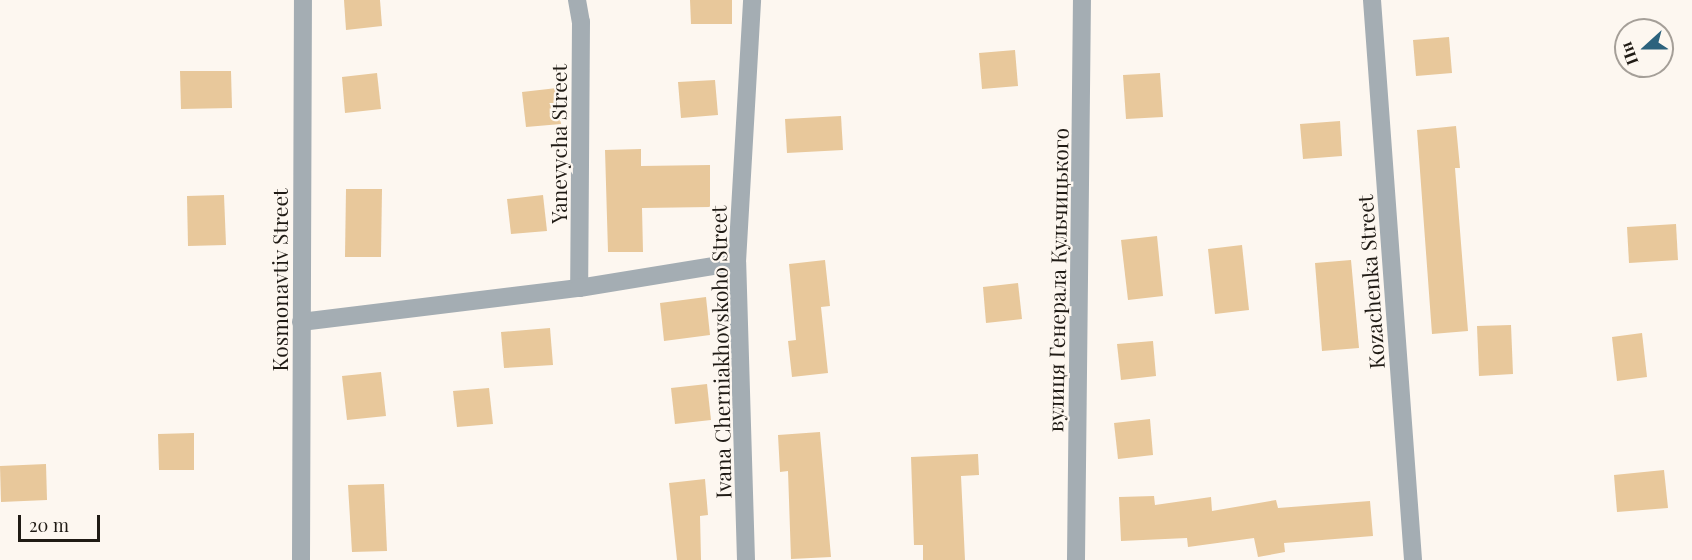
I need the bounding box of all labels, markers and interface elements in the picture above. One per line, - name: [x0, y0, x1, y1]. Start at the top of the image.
- north arrow: [1614, 18, 1674, 78]
- text: Пн: [1615, 39, 1643, 68]
- street label: Yanevycha Street: [545, 64, 571, 224]
- street label: вулиця Генерала Кульчицького: [1042, 128, 1072, 432]
- street label: Kosmonavtiv Street: [266, 188, 292, 372]
- street label: Kozachenka Street: [1351, 194, 1389, 370]
- street label: Ivana Cherniakhovskoho Street: [705, 205, 735, 499]
- scale bar: [21, 503, 104, 541]
- text: 20 m: [29, 513, 69, 537]

